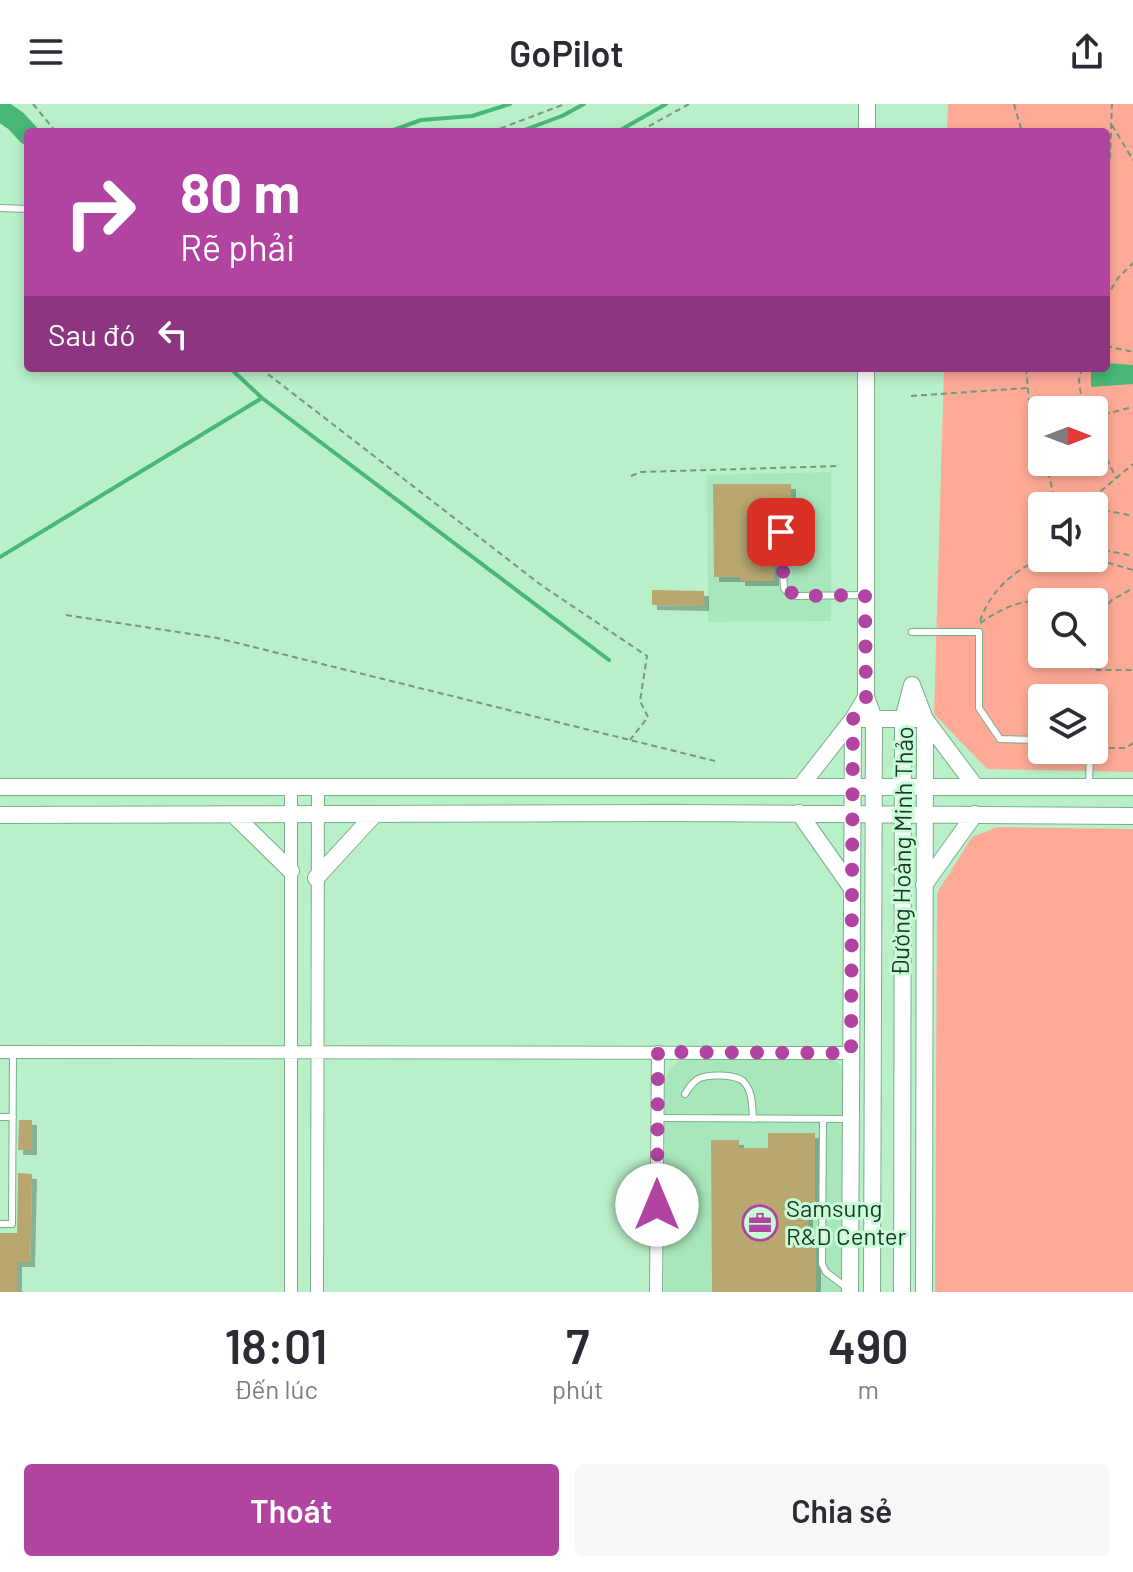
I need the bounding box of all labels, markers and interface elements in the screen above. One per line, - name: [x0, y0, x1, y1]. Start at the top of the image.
- icon: menu: [24, 30, 68, 74]
- icon: share: [1065, 30, 1109, 74]
- text: GoPilot: [509, 31, 624, 74]
- text: 80 m: [180, 157, 300, 224]
- icon: right: [48, 160, 152, 264]
- text: Rẽ phải: [180, 225, 295, 268]
- icon: left: [151, 312, 195, 356]
- text: Sau đó: [48, 316, 135, 352]
- north arrow: [1028, 396, 1108, 476]
- map controls: [1028, 396, 1108, 764]
- button: sound: [1028, 492, 1108, 572]
- pin: [747, 498, 815, 566]
- icon: arrive: [759, 510, 803, 554]
- button: search: [1028, 588, 1108, 668]
- button: layers: [1028, 684, 1108, 764]
- street label: Đường Hoàng Minh Thảo: [885, 726, 918, 976]
- position arrow: [615, 1163, 699, 1247]
- place label: Samsung R&D Center: [786, 1193, 907, 1250]
- office icon: Samsung R&D Center: [741, 1204, 779, 1242]
- text: 18:01: [224, 1316, 327, 1374]
- text: 7: [566, 1316, 589, 1374]
- text: 490: [828, 1316, 909, 1374]
- text: Đến lúc: [234, 1373, 318, 1404]
- text: phút: [552, 1373, 604, 1404]
- text: m: [858, 1373, 879, 1404]
- button: Thoát: [24, 1464, 559, 1556]
- button: Chia sẻ: [575, 1464, 1109, 1556]

